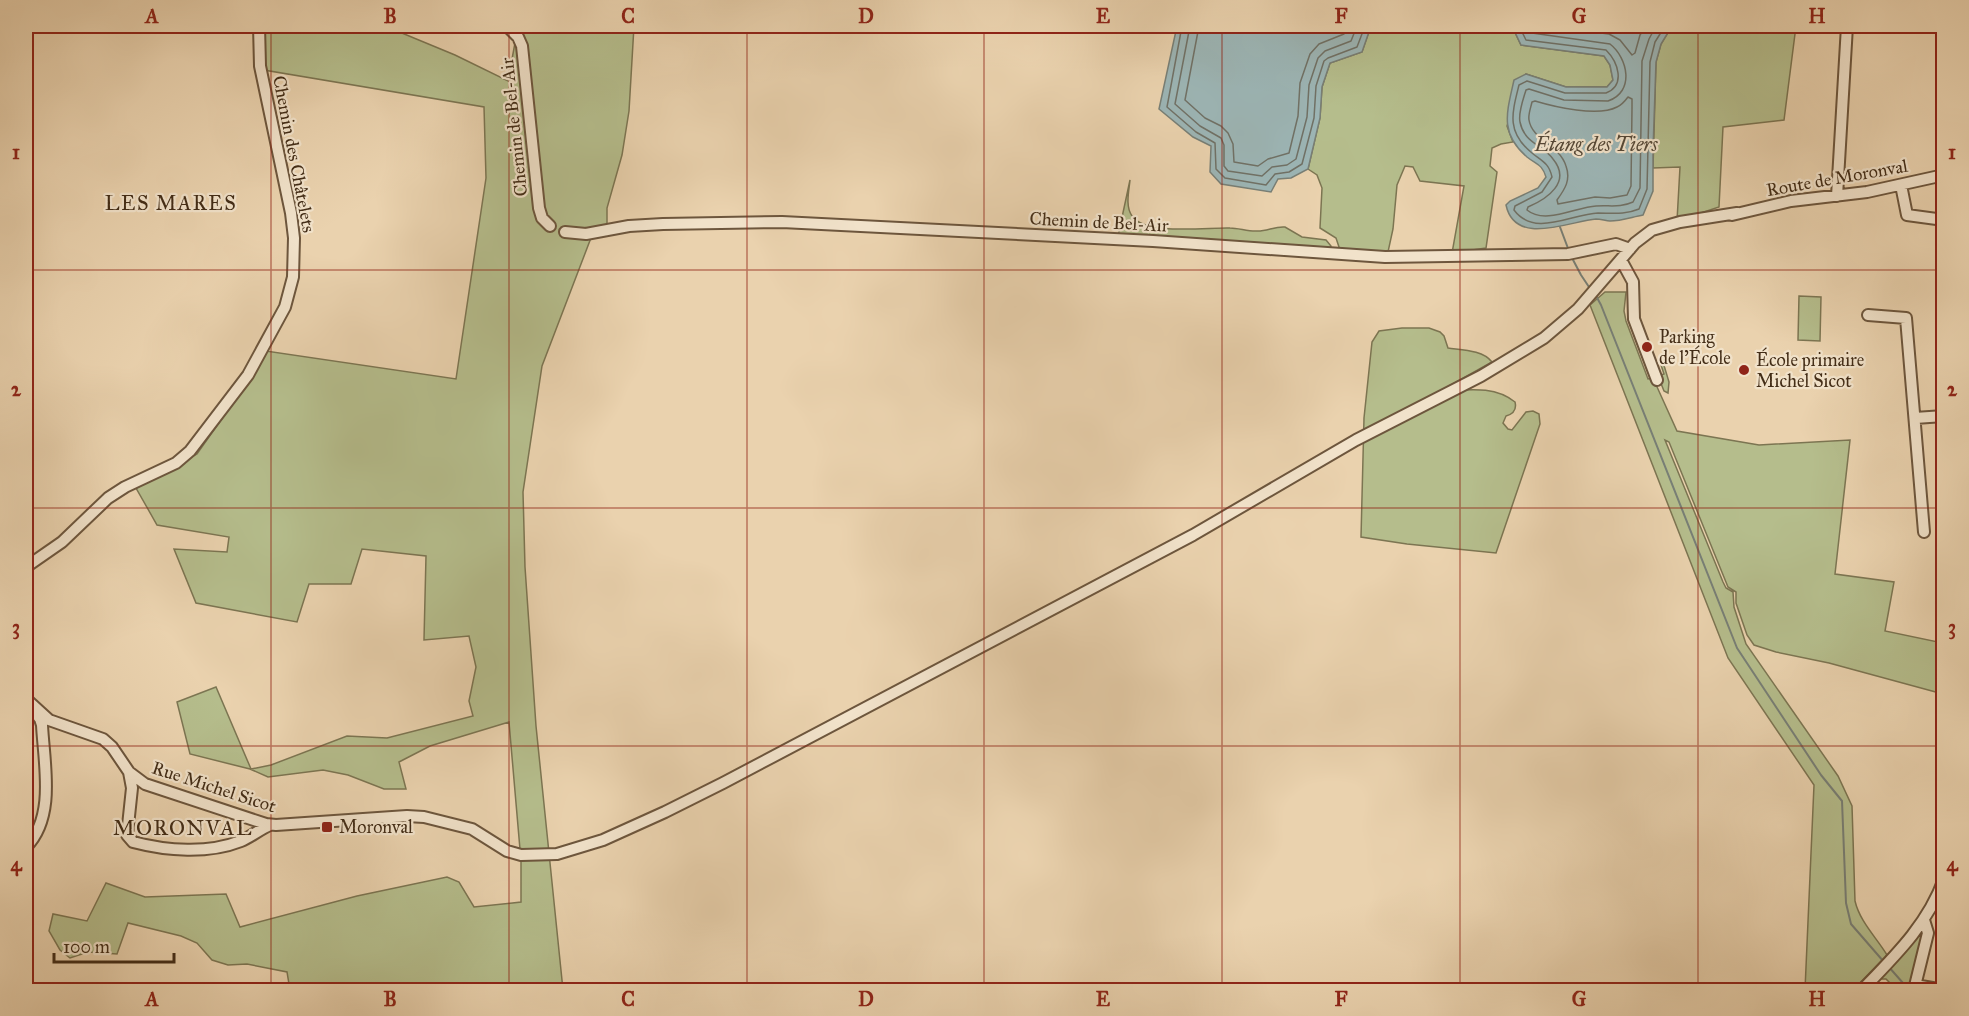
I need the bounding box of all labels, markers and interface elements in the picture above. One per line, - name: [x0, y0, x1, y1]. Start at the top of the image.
- text: A: [143, 4, 159, 28]
- text: B: [383, 4, 397, 28]
- text: C: [621, 4, 635, 28]
- text: D: [858, 4, 874, 28]
- text: E: [1096, 4, 1111, 28]
- text: F: [1334, 4, 1348, 28]
- text: G: [1572, 4, 1587, 28]
- text: H: [1808, 4, 1826, 28]
- street label: Chemin de Bel-Air: [496, 56, 532, 197]
- street label: Chemin des Châtelets: [268, 74, 320, 234]
- water label: Étang des Tiers: [1534, 130, 1659, 156]
- text: 1: [12, 140, 20, 164]
- text: 1: [1948, 140, 1956, 164]
- street label: Route de Moronval: [1765, 155, 1910, 201]
- district label: LES MARES: [105, 191, 237, 215]
- street label: Chemin de Bel-Air: [1029, 207, 1169, 237]
- place label: Parking de l'École: [1659, 326, 1731, 369]
- marker: Parking de l'École: [1640, 340, 1654, 354]
- place label: École primaire Michel Sicot: [1756, 347, 1864, 392]
- marker: École primaire Michel Sicot: [1737, 363, 1751, 377]
- text: 2: [11, 377, 22, 401]
- text: 2: [1947, 377, 1958, 401]
- text: 3: [12, 615, 20, 640]
- text: 3: [1948, 615, 1956, 640]
- street label: Rue Michel Sicot: [149, 757, 279, 818]
- district label: MORONVAL: [113, 815, 253, 841]
- place label: Moronval: [339, 816, 413, 838]
- marker: Moronval: [320, 820, 334, 834]
- text: 4: [10, 852, 22, 877]
- text: 4: [1946, 852, 1958, 877]
- scale bar: [54, 926, 174, 964]
- text: 100 m: [63, 936, 110, 958]
- text: A: [143, 987, 159, 1011]
- text: B: [383, 987, 397, 1011]
- text: C: [621, 987, 635, 1011]
- text: D: [858, 987, 874, 1011]
- text: E: [1096, 987, 1111, 1011]
- text: F: [1334, 987, 1348, 1011]
- text: G: [1572, 987, 1587, 1011]
- text: H: [1808, 987, 1826, 1011]

